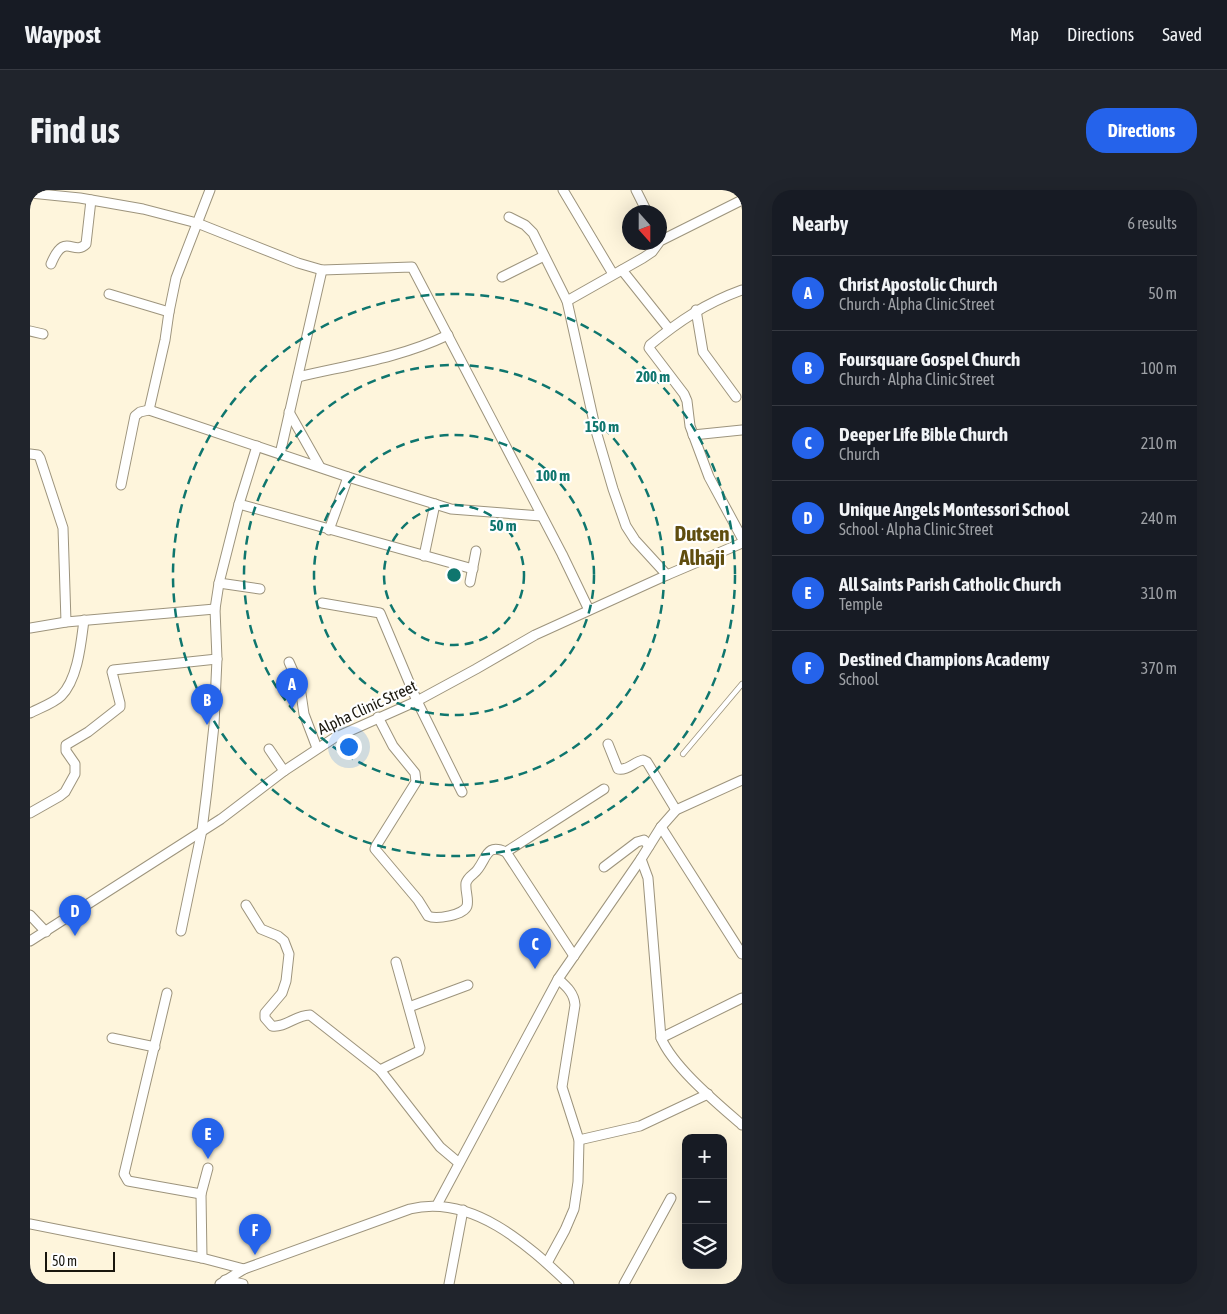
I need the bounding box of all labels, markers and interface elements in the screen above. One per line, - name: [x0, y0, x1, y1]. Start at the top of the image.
- text: Waypost: [25, 21, 101, 48]
- text: Map: [1010, 24, 1039, 45]
- text: Directions: [1067, 24, 1134, 45]
- text: Saved: [1162, 24, 1202, 45]
- button: Directions: [1086, 108, 1197, 153]
- text: Find us: [30, 110, 120, 150]
- north arrow: [622, 205, 667, 250]
- text: Nearby: [792, 211, 848, 235]
- text: 6 results: [1127, 214, 1177, 232]
- text: Christ Apostolic Church: [839, 273, 998, 295]
- text: A: [804, 284, 812, 302]
- text: 50 m: [1148, 284, 1177, 302]
- text: Church · Alpha Clinic Street: [839, 295, 995, 313]
- text: Foursquare Gospel Church: [839, 348, 1020, 370]
- text: B: [804, 359, 812, 377]
- text: 100 m: [1141, 359, 1177, 377]
- text: 200 m: [636, 368, 670, 385]
- text: Church · Alpha Clinic Street: [839, 370, 995, 388]
- text: 150 m: [585, 418, 619, 435]
- text: Deeper Life Bible Church: [839, 423, 1008, 445]
- text: C: [804, 434, 812, 452]
- text: 210 m: [1141, 434, 1177, 452]
- text: Church: [839, 445, 880, 463]
- text: 100 m: [536, 467, 570, 484]
- text: Unique Angels Montessori School: [839, 498, 1069, 520]
- text: D: [804, 509, 812, 527]
- text: 240 m: [1141, 509, 1177, 527]
- text: 50 m: [490, 517, 517, 534]
- text: School · Alpha Clinic Street: [839, 520, 993, 538]
- district label: Dutsen Alhaji: [674, 521, 730, 569]
- centre of rings: [445, 566, 463, 584]
- text: All Saints Parish Catholic Church: [839, 573, 1061, 595]
- text: E: [805, 584, 811, 602]
- text: 310 m: [1141, 584, 1177, 602]
- text: Temple: [839, 595, 883, 613]
- text: Destined Champions Academy: [839, 648, 1050, 670]
- text: F: [805, 659, 811, 677]
- text: 370 m: [1141, 659, 1177, 677]
- pin: A: [276, 668, 308, 709]
- text: School: [839, 670, 879, 688]
- street label: Alpha Clinic Street: [315, 676, 420, 739]
- pin: B: [191, 684, 223, 725]
- your location: [336, 734, 362, 760]
- pin: D: [59, 895, 91, 936]
- pin: C: [519, 928, 551, 969]
- pin: E: [192, 1118, 224, 1159]
- map controls: [682, 1134, 727, 1269]
- button: +: [682, 1134, 727, 1179]
- button: −: [682, 1179, 727, 1224]
- pin: F: [239, 1214, 271, 1255]
- button: layers: [682, 1224, 727, 1269]
- scale bar: [45, 1249, 115, 1272]
- text: 50 m: [52, 1253, 77, 1269]

